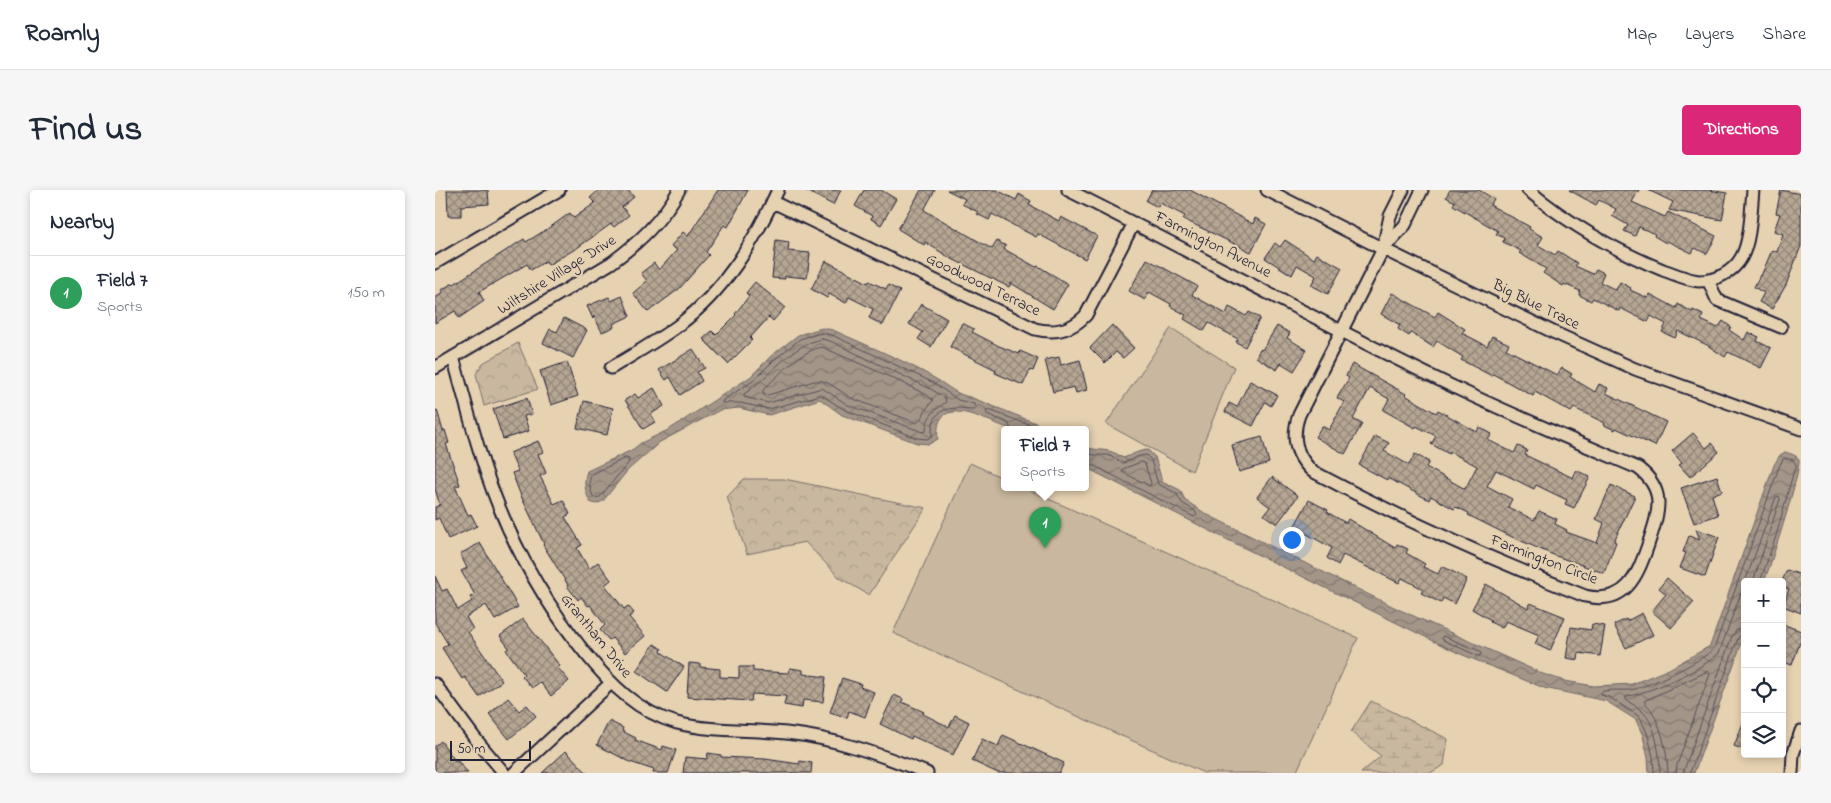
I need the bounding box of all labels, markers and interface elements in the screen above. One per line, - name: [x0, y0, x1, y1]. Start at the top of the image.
- text: Roamly: [25, 17, 100, 52]
- text: Map: [1627, 22, 1657, 48]
- text: Layers: [1685, 22, 1735, 48]
- text: Share: [1763, 22, 1806, 48]
- text: Find us: [30, 105, 142, 156]
- button: Directions: [1682, 105, 1801, 155]
- street label: Farmington Avenue: [1150, 205, 1276, 285]
- text: Nearby: [50, 208, 114, 238]
- street label: Wiltshire Village Drive: [493, 228, 622, 321]
- street label: Goodwood Terrace: [922, 247, 1045, 324]
- text: Field 7: [97, 268, 148, 295]
- street label: Big Blue Trace: [1487, 273, 1585, 337]
- text: 1: [63, 281, 69, 305]
- text: 150 m: [347, 281, 385, 305]
- text: Sports: [97, 295, 143, 319]
- popup: [1001, 426, 1089, 491]
- text: Field 7: [1020, 433, 1070, 460]
- text: Sports: [1020, 460, 1065, 484]
- pin: 1: [1029, 507, 1061, 548]
- your location: [1279, 527, 1305, 553]
- street label: Farmington Circle: [1486, 528, 1602, 592]
- map controls: [1741, 578, 1786, 758]
- button: +: [1741, 578, 1786, 623]
- street label: Grantham Drive: [554, 588, 638, 684]
- button: −: [1741, 623, 1786, 668]
- button: locate: [1741, 668, 1786, 713]
- button: layers: [1741, 713, 1786, 758]
- scale bar: [450, 738, 531, 761]
- text: 50 m: [457, 739, 485, 760]

